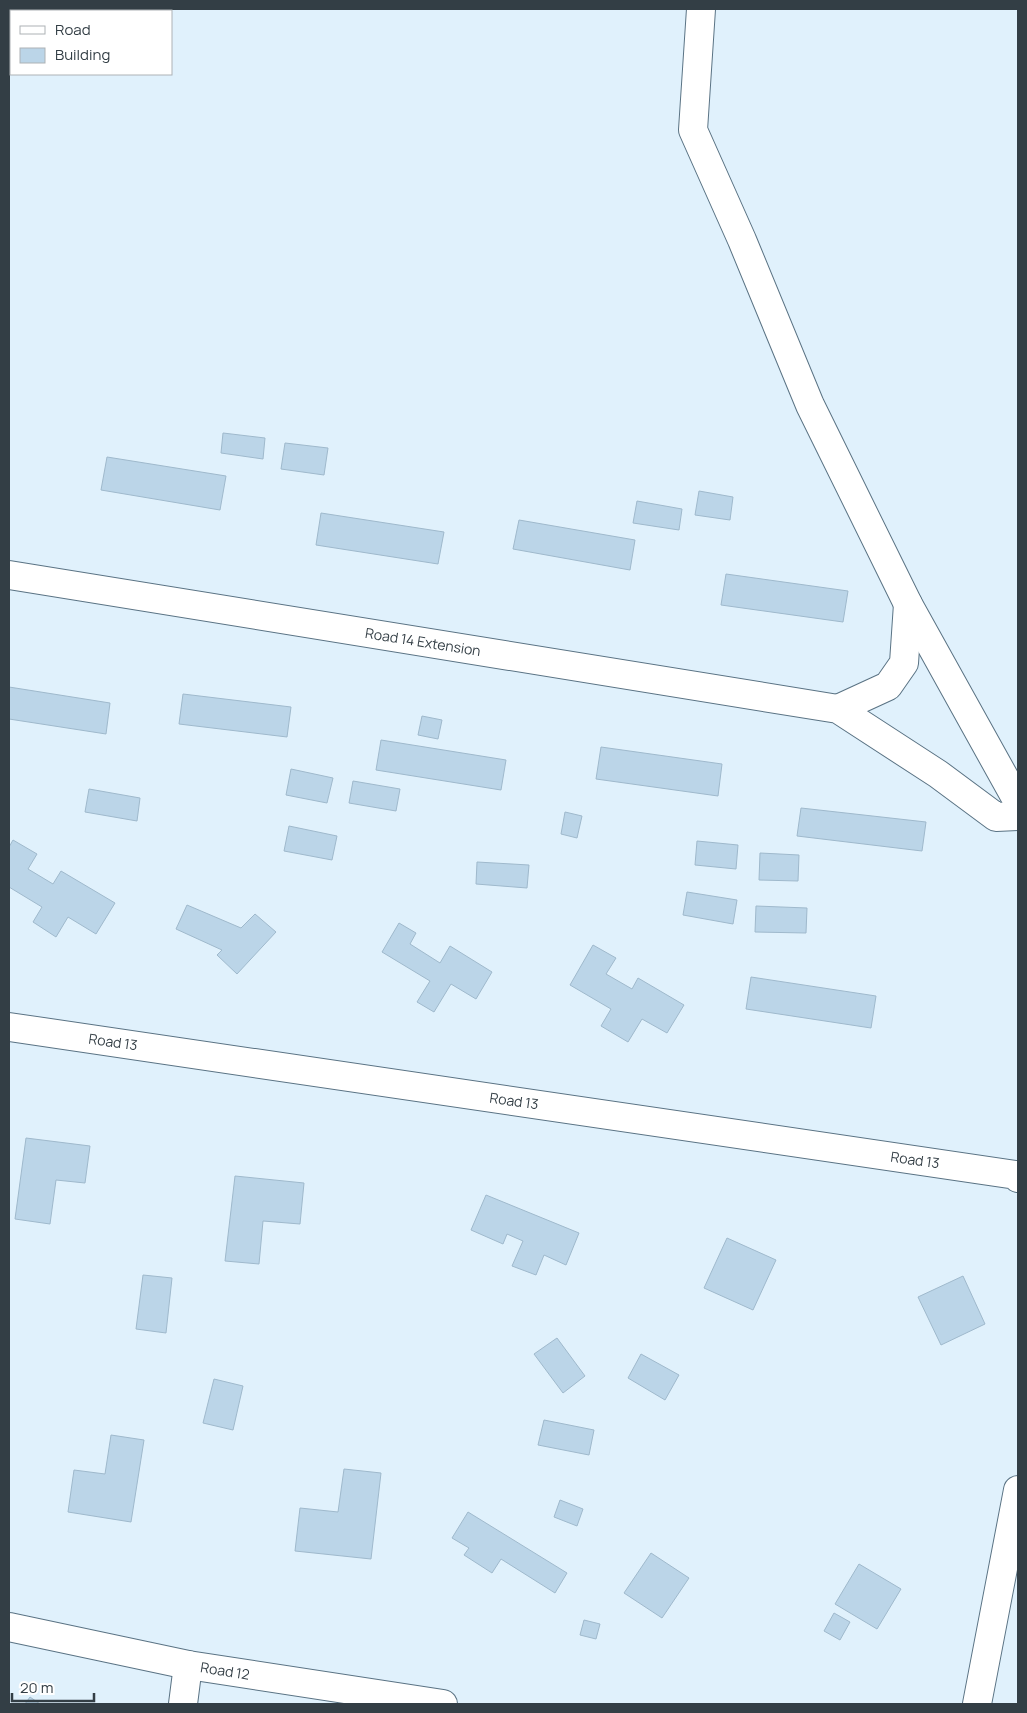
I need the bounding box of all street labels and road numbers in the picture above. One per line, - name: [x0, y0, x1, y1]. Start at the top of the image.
- street label: Road 14 Extension: [364, 623, 482, 660]
- street label: Road 13: [87, 1029, 139, 1054]
- street label: Road 13: [488, 1088, 540, 1113]
- street label: Road 13: [889, 1147, 941, 1172]
- street label: Road 12: [199, 1657, 251, 1684]

